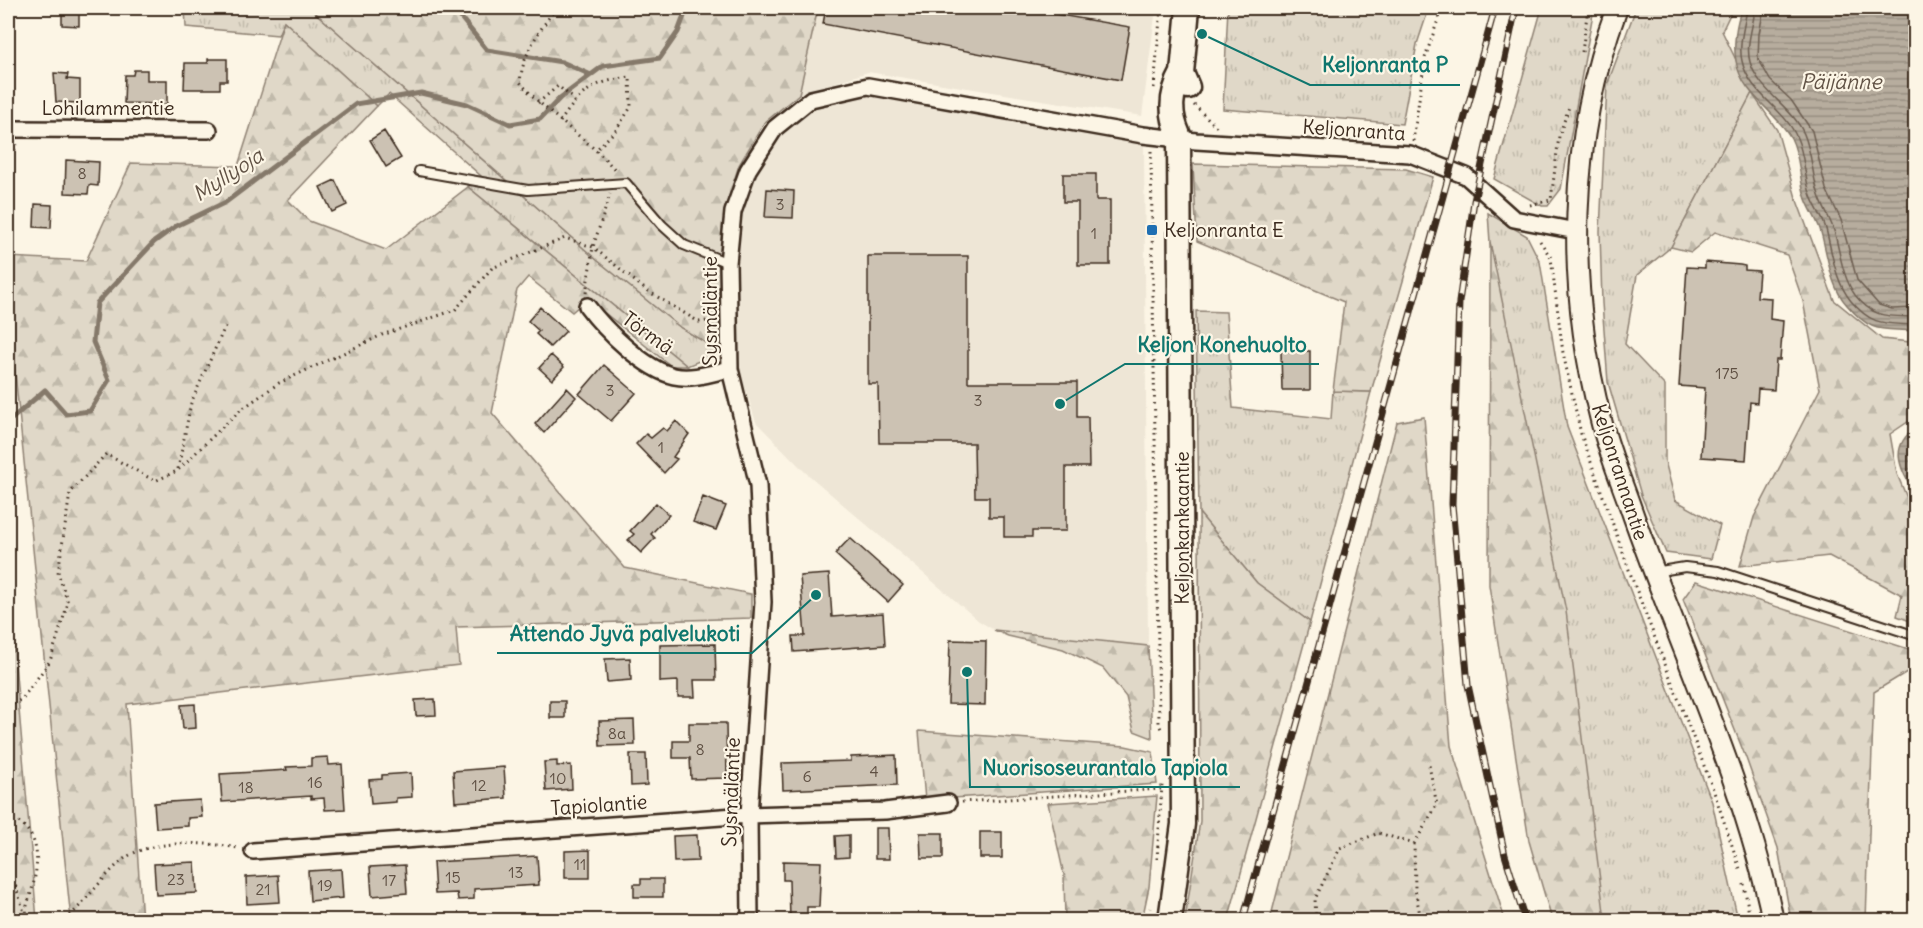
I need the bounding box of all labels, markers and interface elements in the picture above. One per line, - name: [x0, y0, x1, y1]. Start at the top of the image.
- callout: Keljonranta P: [1310, 46, 1460, 85]
- text: Keljonranta P: [1322, 51, 1448, 78]
- water label: Päijänne: [1800, 68, 1883, 95]
- street label: Lohilammentie: [41, 95, 175, 120]
- street label: Keljonranta: [1302, 113, 1406, 146]
- water label: Myllyoja: [187, 141, 269, 207]
- house number: 8: [77, 163, 87, 183]
- house number: 3: [775, 194, 785, 214]
- place label: Keljonranta E: [1164, 217, 1284, 242]
- house number: 1: [1091, 223, 1097, 243]
- marker: Keljonranta E: [1145, 223, 1159, 237]
- street label: Sysmäläntie: [697, 256, 722, 366]
- street label: Törmä: [618, 306, 679, 360]
- callout: Keljon Konehuolto: [1125, 325, 1319, 364]
- text: Keljon Konehuolto: [1137, 331, 1307, 358]
- house number: 175: [1715, 363, 1739, 383]
- house number: 3: [605, 380, 615, 400]
- house number: 3: [973, 390, 983, 410]
- street label: Keljonrannantie: [1587, 401, 1654, 543]
- house number: 1: [658, 437, 664, 457]
- street label: Keljonkankaantie: [1169, 451, 1194, 605]
- callout: Attendo Jyvä palvelukoti: [497, 614, 752, 653]
- text: Attendo Jyvä palvelukoti: [510, 620, 740, 647]
- house number: 8a: [608, 723, 626, 743]
- street label: Sysmäläntie: [716, 737, 745, 847]
- house number: 8: [695, 739, 705, 759]
- callout: Nuorisoseurantalo Tapiola: [970, 748, 1240, 787]
- text: Nuorisoseurantalo Tapiola: [982, 754, 1228, 781]
- house number: 4: [869, 761, 879, 781]
- house number: 6: [802, 766, 812, 786]
- house number: 10: [550, 768, 566, 788]
- house number: 16: [307, 772, 323, 792]
- house number: 12: [471, 775, 487, 795]
- house number: 18: [238, 777, 254, 797]
- street label: Tapiolantie: [550, 789, 648, 820]
- house number: 11: [574, 854, 586, 874]
- house number: 13: [508, 862, 524, 882]
- house number: 15: [445, 867, 461, 887]
- house number: 23: [167, 869, 185, 889]
- house number: 17: [382, 870, 396, 890]
- house number: 19: [317, 875, 333, 895]
- house number: 21: [255, 879, 271, 899]

